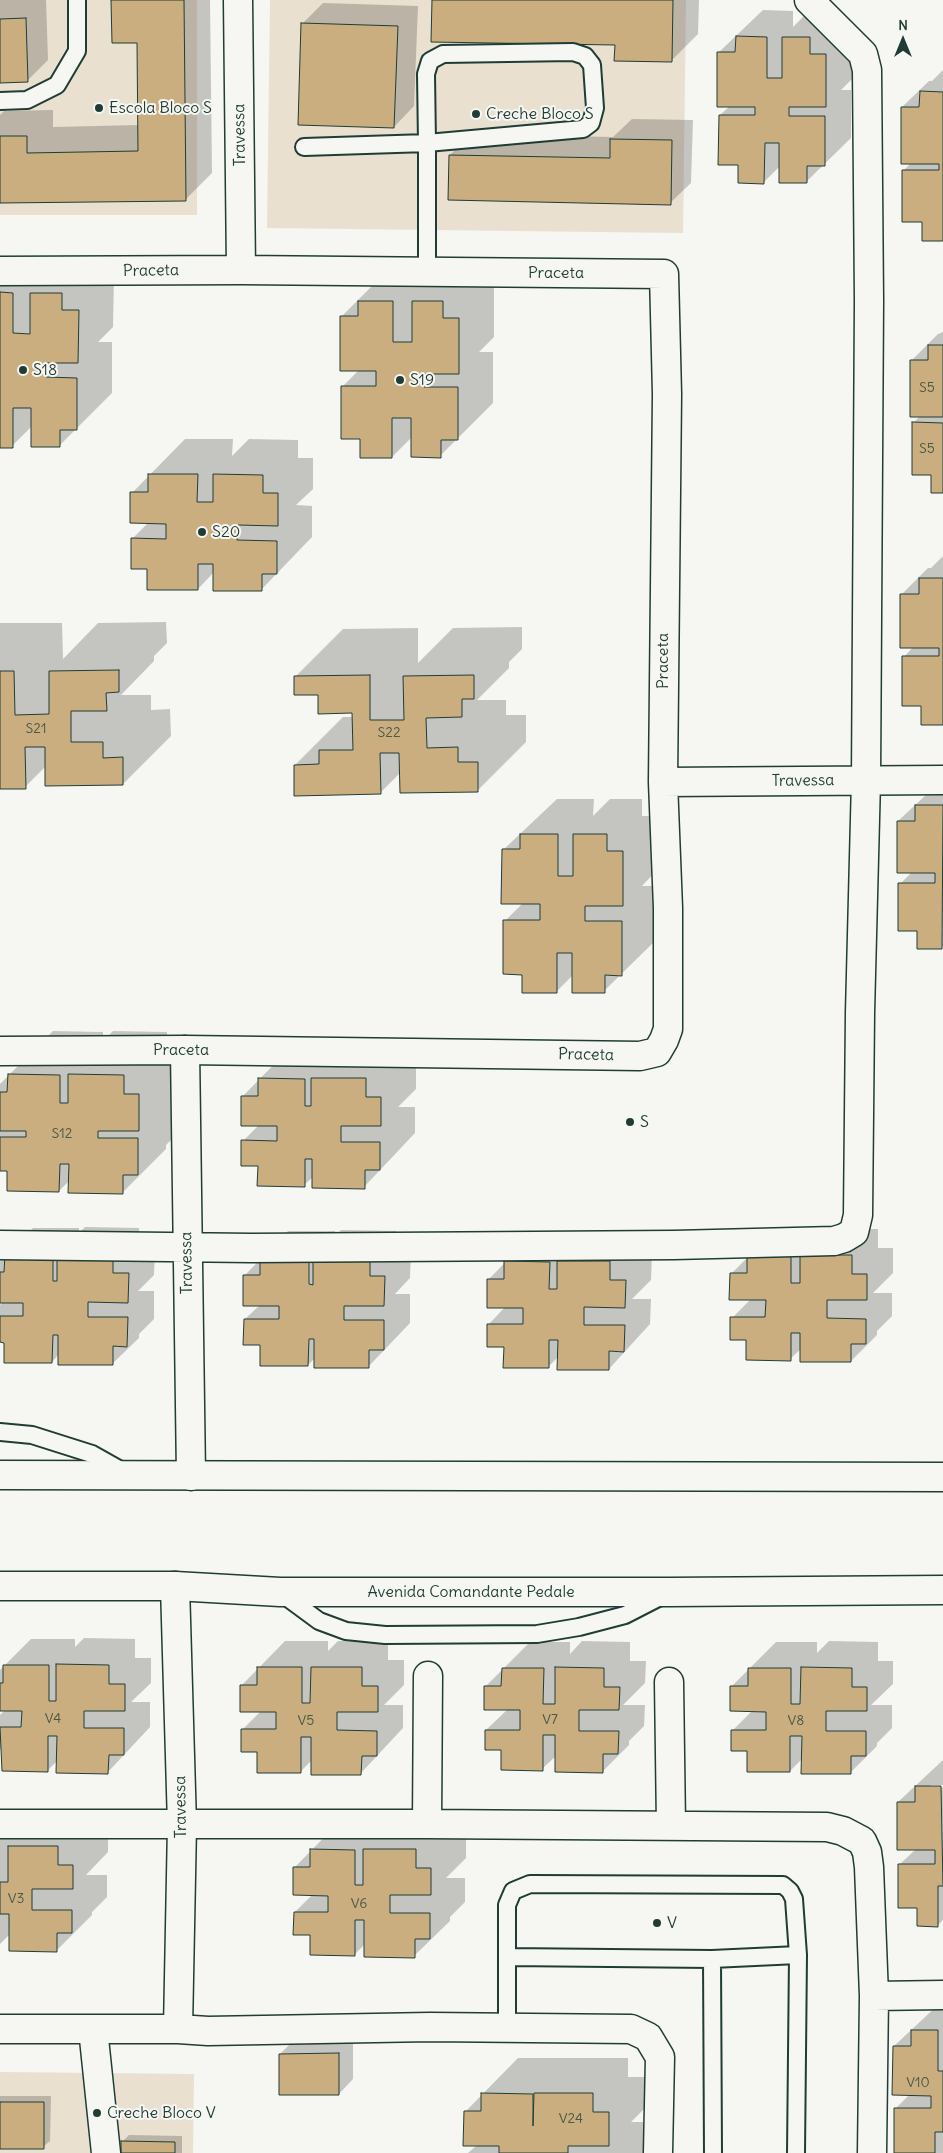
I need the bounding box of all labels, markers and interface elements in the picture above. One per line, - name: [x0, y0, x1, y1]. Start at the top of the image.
- north arrow: [878, 15, 928, 65]
- text: N: [898, 16, 908, 34]
- place label: Escola Bloco S: [109, 98, 212, 118]
- marker: Escola Bloco S: [93, 102, 105, 114]
- street label: Travessa: [230, 103, 250, 167]
- place label: Creche Bloco S: [486, 104, 594, 124]
- marker: Creche Bloco S: [470, 108, 482, 120]
- street label: Praceta: [123, 261, 179, 281]
- street label: Praceta: [528, 263, 584, 283]
- place label: S18: [33, 360, 57, 380]
- marker: S18: [17, 364, 29, 376]
- place label: S19: [410, 370, 434, 390]
- marker: S19: [394, 374, 406, 386]
- house number: S5: [919, 380, 935, 396]
- house number: S5: [919, 441, 935, 457]
- place label: S20: [212, 522, 240, 542]
- marker: S20: [196, 526, 208, 538]
- street label: Praceta: [653, 633, 673, 689]
- house number: S21: [25, 721, 47, 737]
- house number: S22: [377, 725, 401, 741]
- street label: Travessa: [771, 771, 835, 791]
- street label: Praceta: [153, 1040, 209, 1060]
- street label: Praceta: [558, 1045, 614, 1065]
- place label: S: [640, 1112, 649, 1132]
- marker: S: [624, 1116, 636, 1128]
- house number: S12: [52, 1126, 72, 1142]
- street label: Travessa: [177, 1231, 197, 1295]
- street label: Avenida Comandante Pedale: [367, 1582, 575, 1602]
- house number: V4: [45, 1711, 61, 1727]
- house number: V7: [542, 1712, 558, 1728]
- house number: V5: [298, 1713, 314, 1729]
- house number: V8: [788, 1713, 804, 1729]
- street label: Travessa: [171, 1775, 191, 1839]
- house number: V3: [8, 1891, 24, 1907]
- house number: V6: [351, 1896, 367, 1912]
- place label: V: [667, 1913, 677, 1933]
- marker: V: [651, 1917, 663, 1929]
- house number: V10: [906, 2075, 930, 2091]
- place label: Creche Bloco V: [107, 2103, 216, 2123]
- marker: Creche Bloco V: [91, 2107, 103, 2119]
- house number: V24: [559, 2111, 583, 2127]

